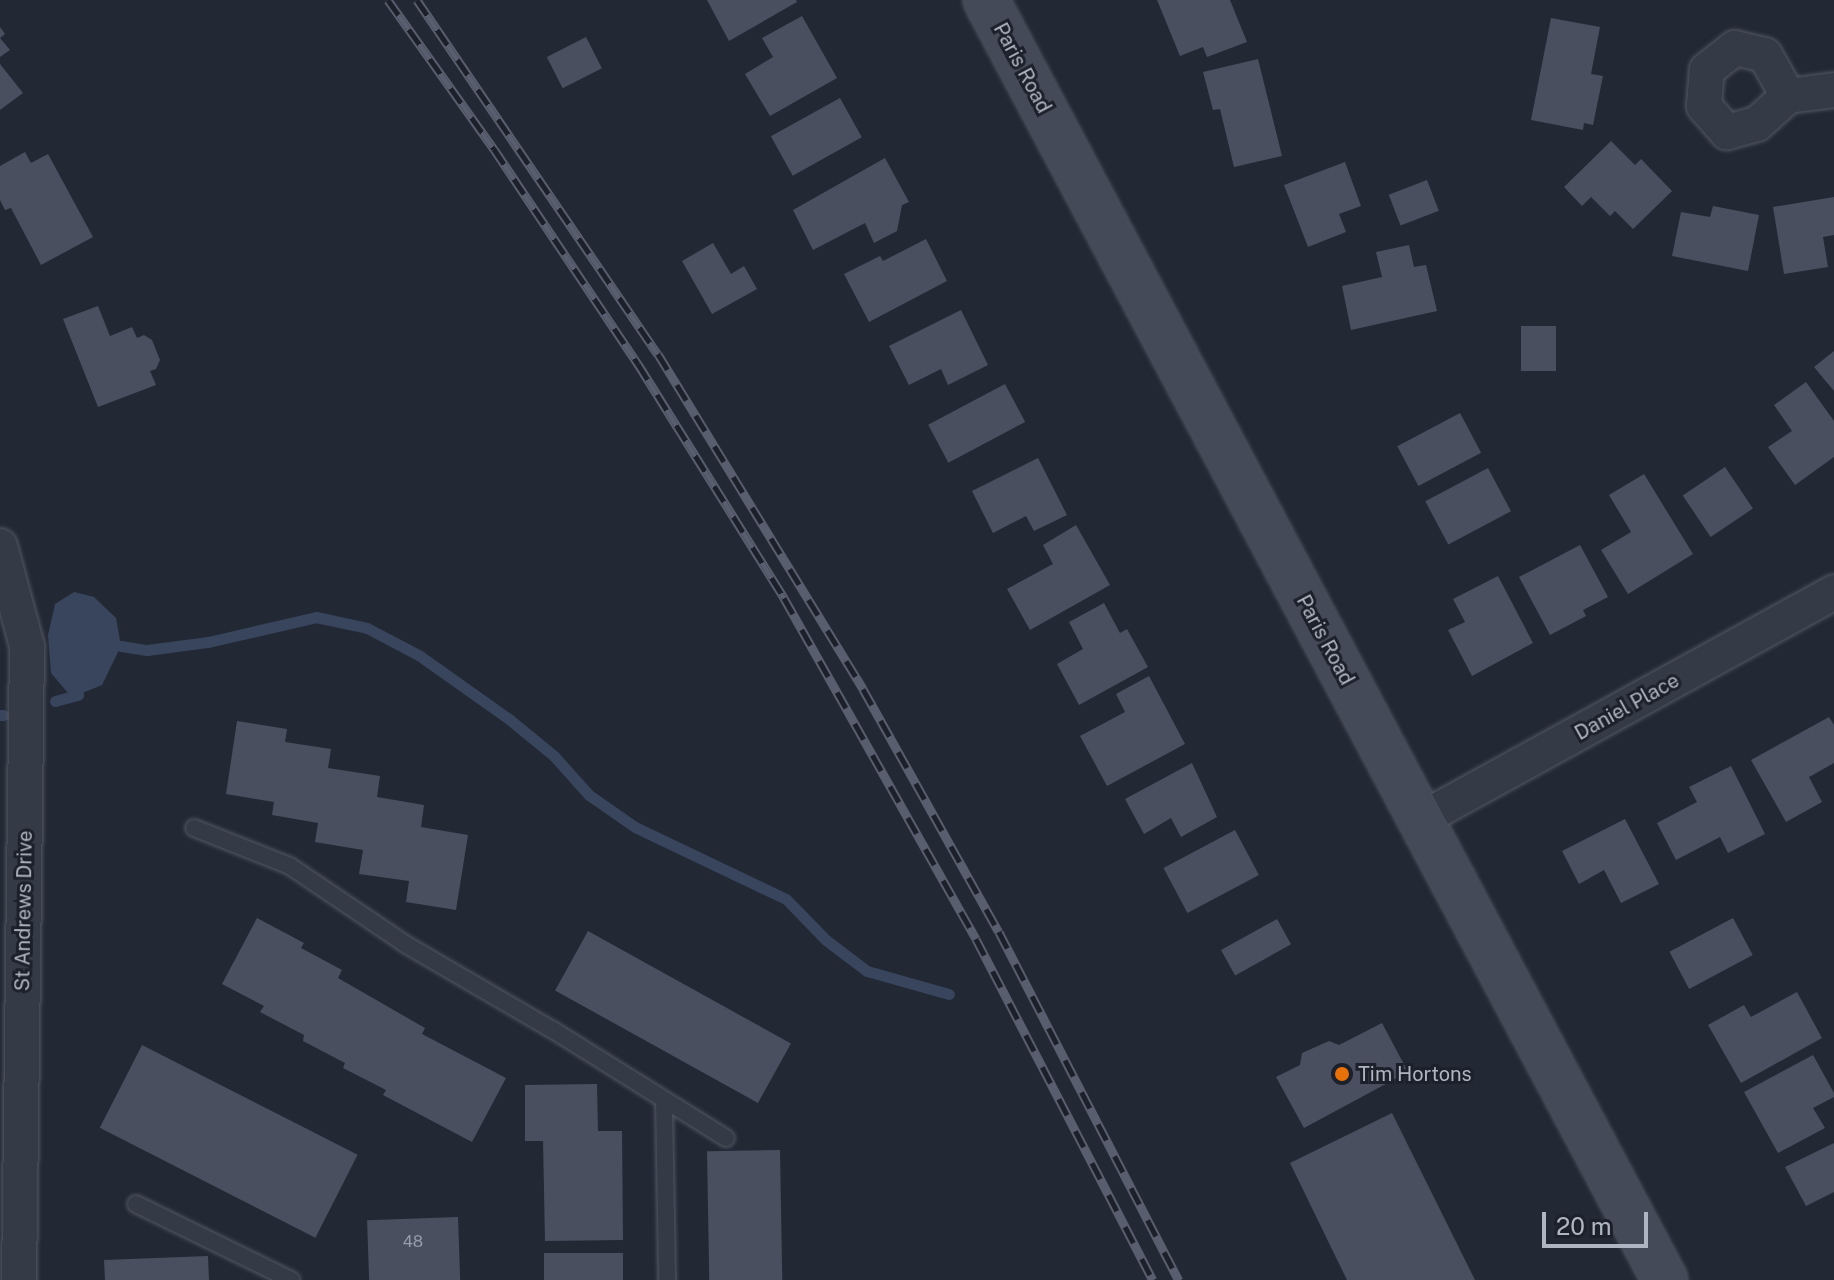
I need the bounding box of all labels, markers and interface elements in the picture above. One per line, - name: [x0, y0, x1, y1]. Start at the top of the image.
- street label: Paris Road: [988, 19, 1056, 117]
- street label: Paris Road: [1291, 591, 1359, 689]
- street label: Daniel Place: [1571, 668, 1683, 746]
- street label: St Andrews Drive: [11, 831, 37, 991]
- place label: Tim Hortons: [1358, 1062, 1472, 1086]
- marker: Tim Hortons: [1333, 1065, 1351, 1083]
- scale bar: [1546, 1196, 1652, 1246]
- text: 20 m: [1556, 1212, 1612, 1240]
- house number: 48: [403, 1232, 423, 1252]

